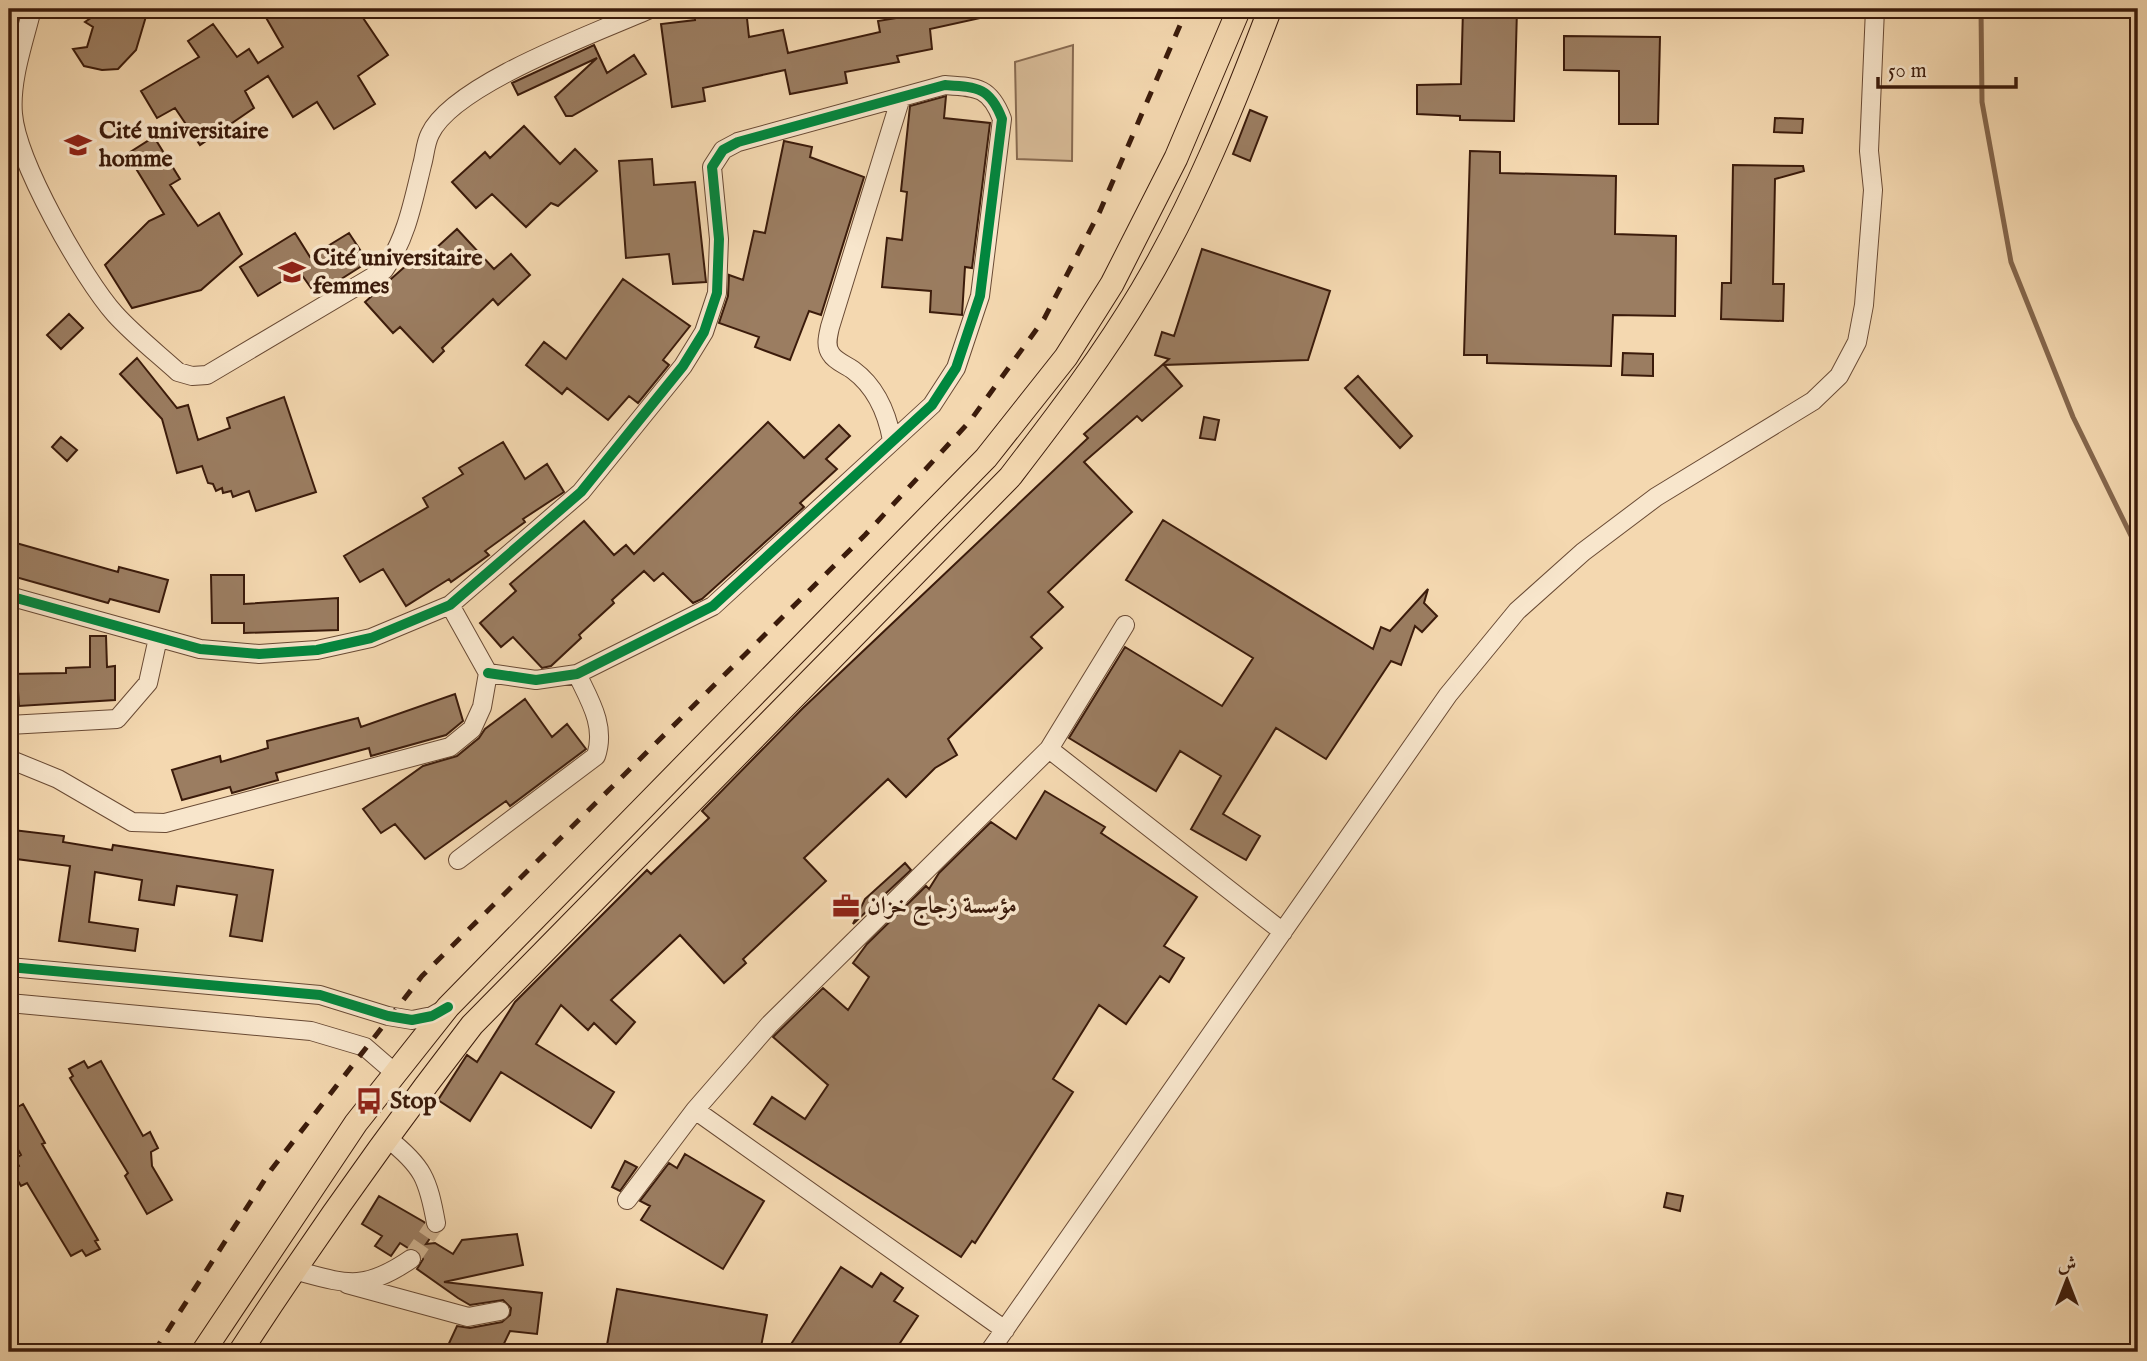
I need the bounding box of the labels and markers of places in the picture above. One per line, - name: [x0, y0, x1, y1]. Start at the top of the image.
- place label: Cité universitaire homme: [98, 116, 268, 175]
- school or university icon: Cité universitaire homme: [63, 130, 93, 160]
- place label: Cité universitaire femmes: [313, 243, 482, 302]
- school or university icon: Cité universitaire femmes: [277, 257, 307, 287]
- office icon: مؤسسة زجاج خزان: [831, 891, 861, 921]
- place label: مؤسسة زجاج خزان: [867, 891, 1017, 927]
- bus stop icon: Stop: [354, 1086, 384, 1116]
- place label: Stop: [390, 1086, 436, 1117]

